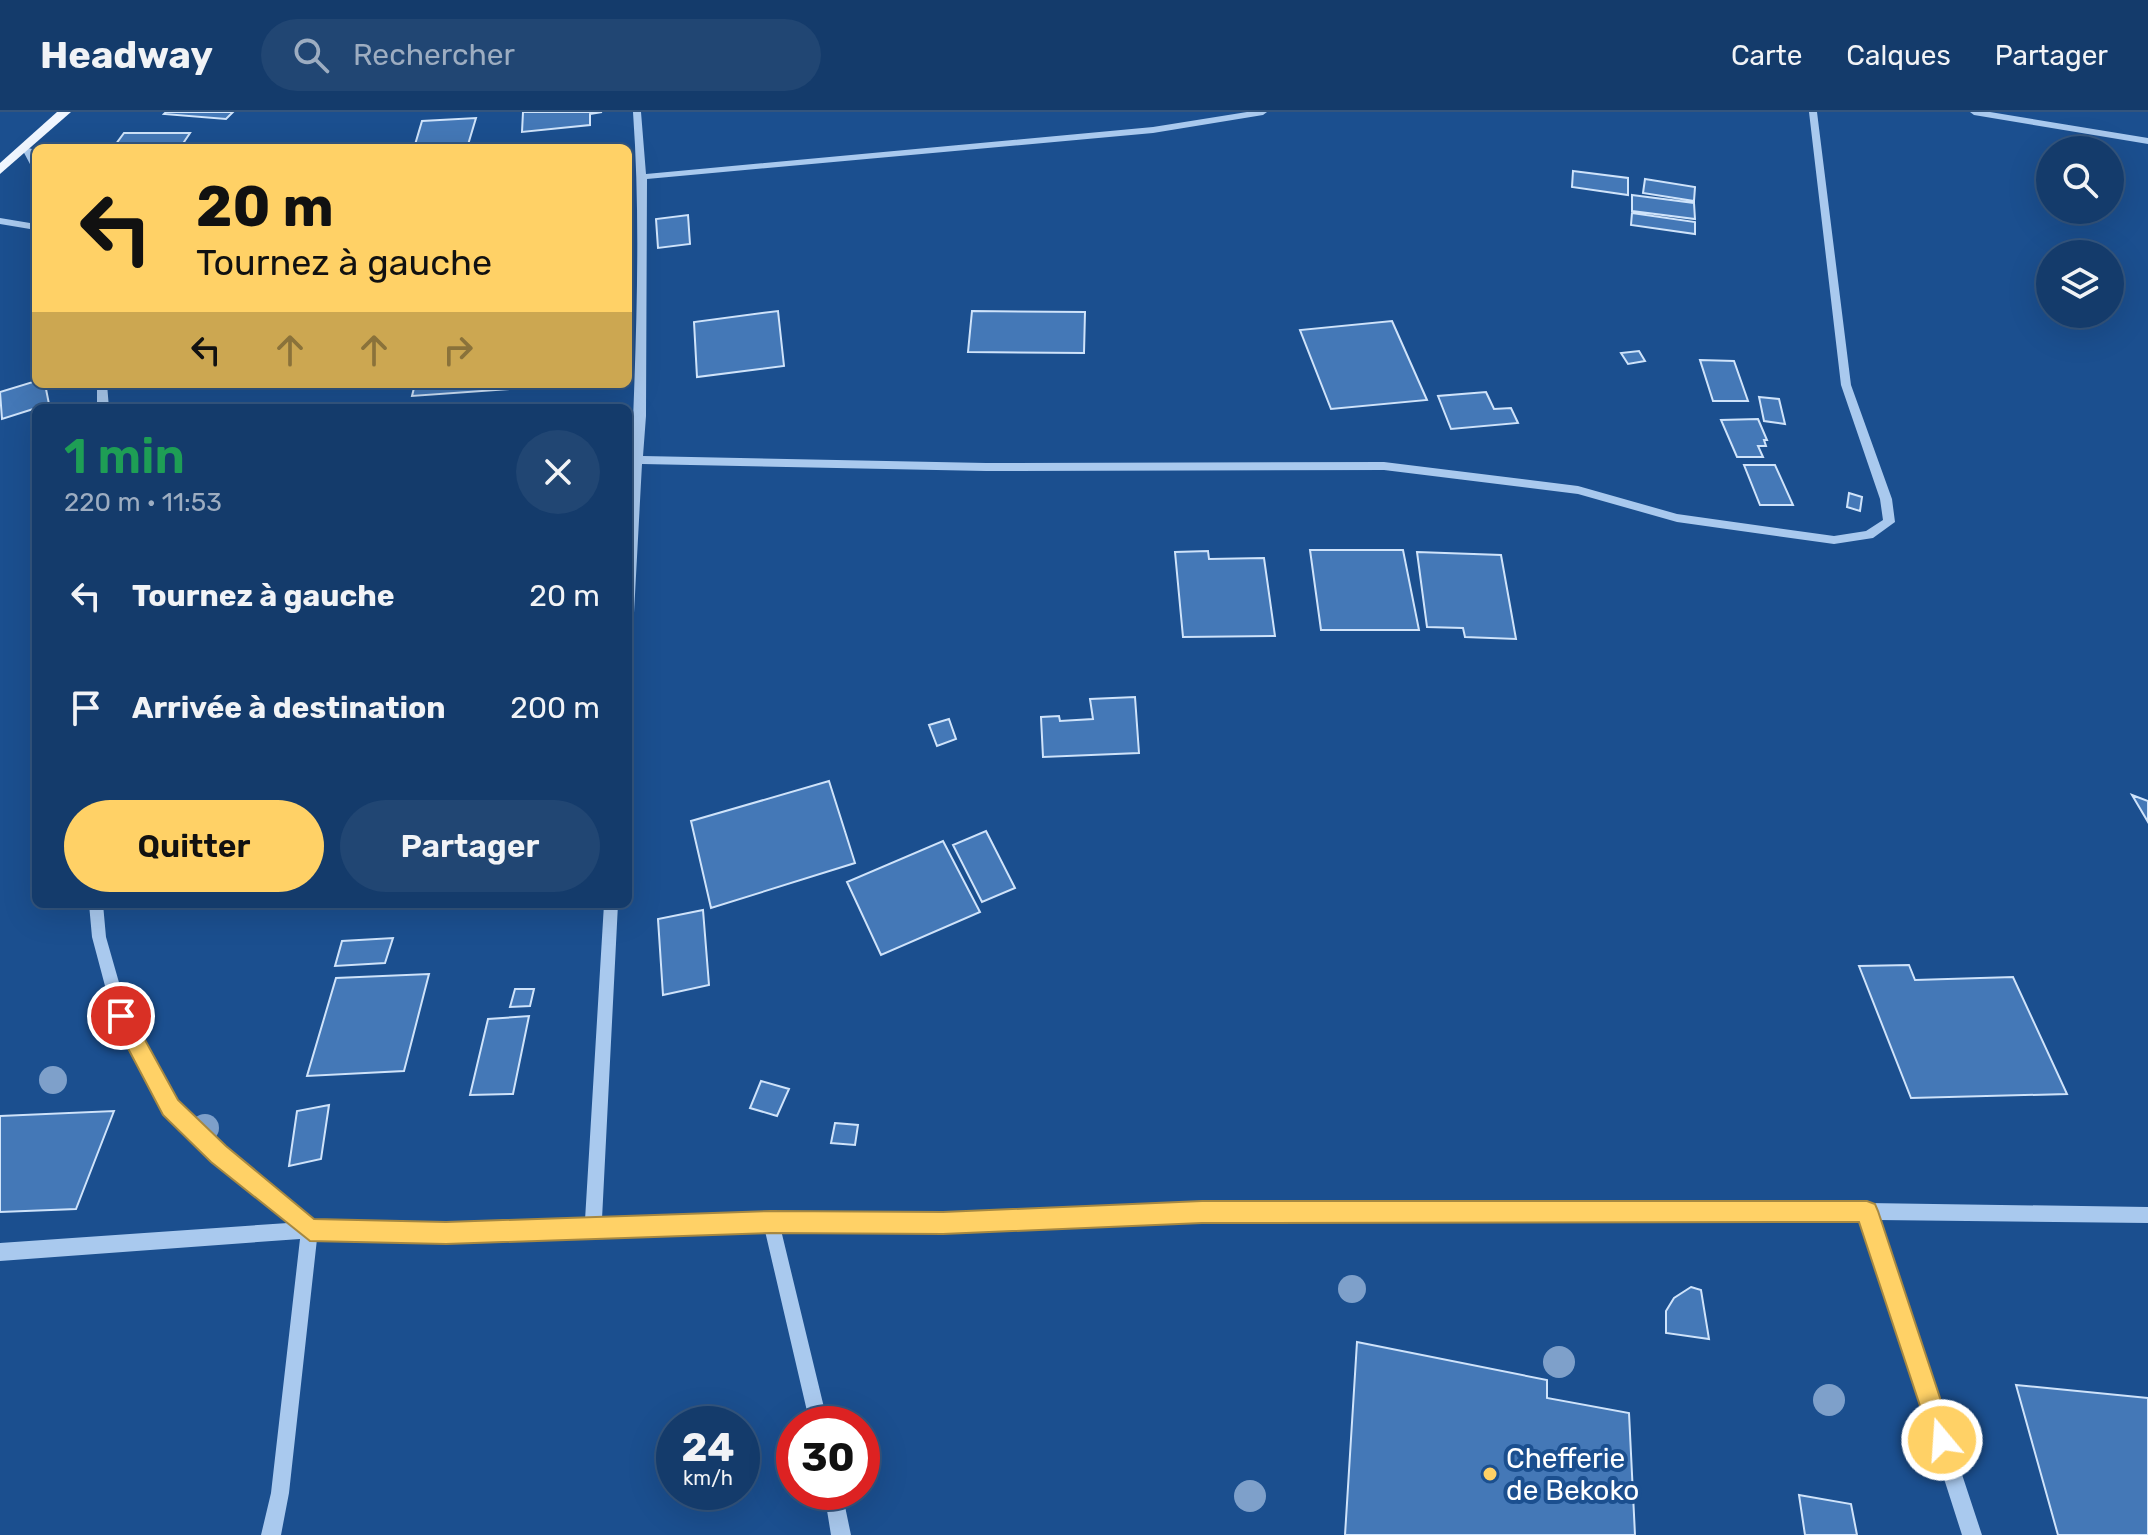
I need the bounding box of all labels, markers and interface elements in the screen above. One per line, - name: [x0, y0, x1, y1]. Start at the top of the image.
- search box: [261, 19, 821, 91]
- text: Headway: [40, 32, 213, 78]
- icon: search: [289, 33, 333, 77]
- text: Rechercher: [353, 37, 515, 73]
- text: Carte: [1731, 39, 1802, 72]
- text: Calques: [1846, 39, 1951, 72]
- text: Partager: [1995, 39, 2108, 72]
- map controls: [2036, 136, 2124, 328]
- button: search: [2036, 136, 2124, 224]
- text: 20 m: [196, 174, 334, 240]
- icon: left: [64, 176, 168, 280]
- button: layers: [2036, 240, 2124, 328]
- text: Tournez à gauche: [196, 241, 492, 284]
- icon: left: [184, 328, 228, 372]
- icon: ahead: [268, 328, 312, 372]
- icon: ahead: [352, 328, 396, 372]
- icon: right: [436, 328, 480, 372]
- text: 1 min: [64, 428, 185, 485]
- button: close: [516, 430, 600, 514]
- text: 220 m · 11:53: [64, 487, 222, 518]
- icon: left: [64, 574, 108, 618]
- text: Tournez à gauche: [132, 578, 395, 614]
- text: 20 m: [529, 578, 600, 614]
- icon: arrive: [64, 686, 108, 730]
- text: Arrivée à destination: [132, 690, 446, 726]
- text: 200 m: [510, 690, 600, 726]
- button: Quitter: [64, 800, 324, 892]
- button: Partager: [340, 800, 600, 892]
- pin: [87, 982, 155, 1050]
- icon: arrive: [99, 994, 143, 1038]
- position arrow: [1900, 1398, 1984, 1482]
- speed limit sign: 30: [776, 1406, 880, 1510]
- text: 24: [681, 1424, 735, 1471]
- place label: Chefferie de Bekoko: [1506, 1442, 1639, 1507]
- marker: Chefferie de Bekoko: [1481, 1465, 1499, 1483]
- text: km/h: [683, 1466, 733, 1490]

